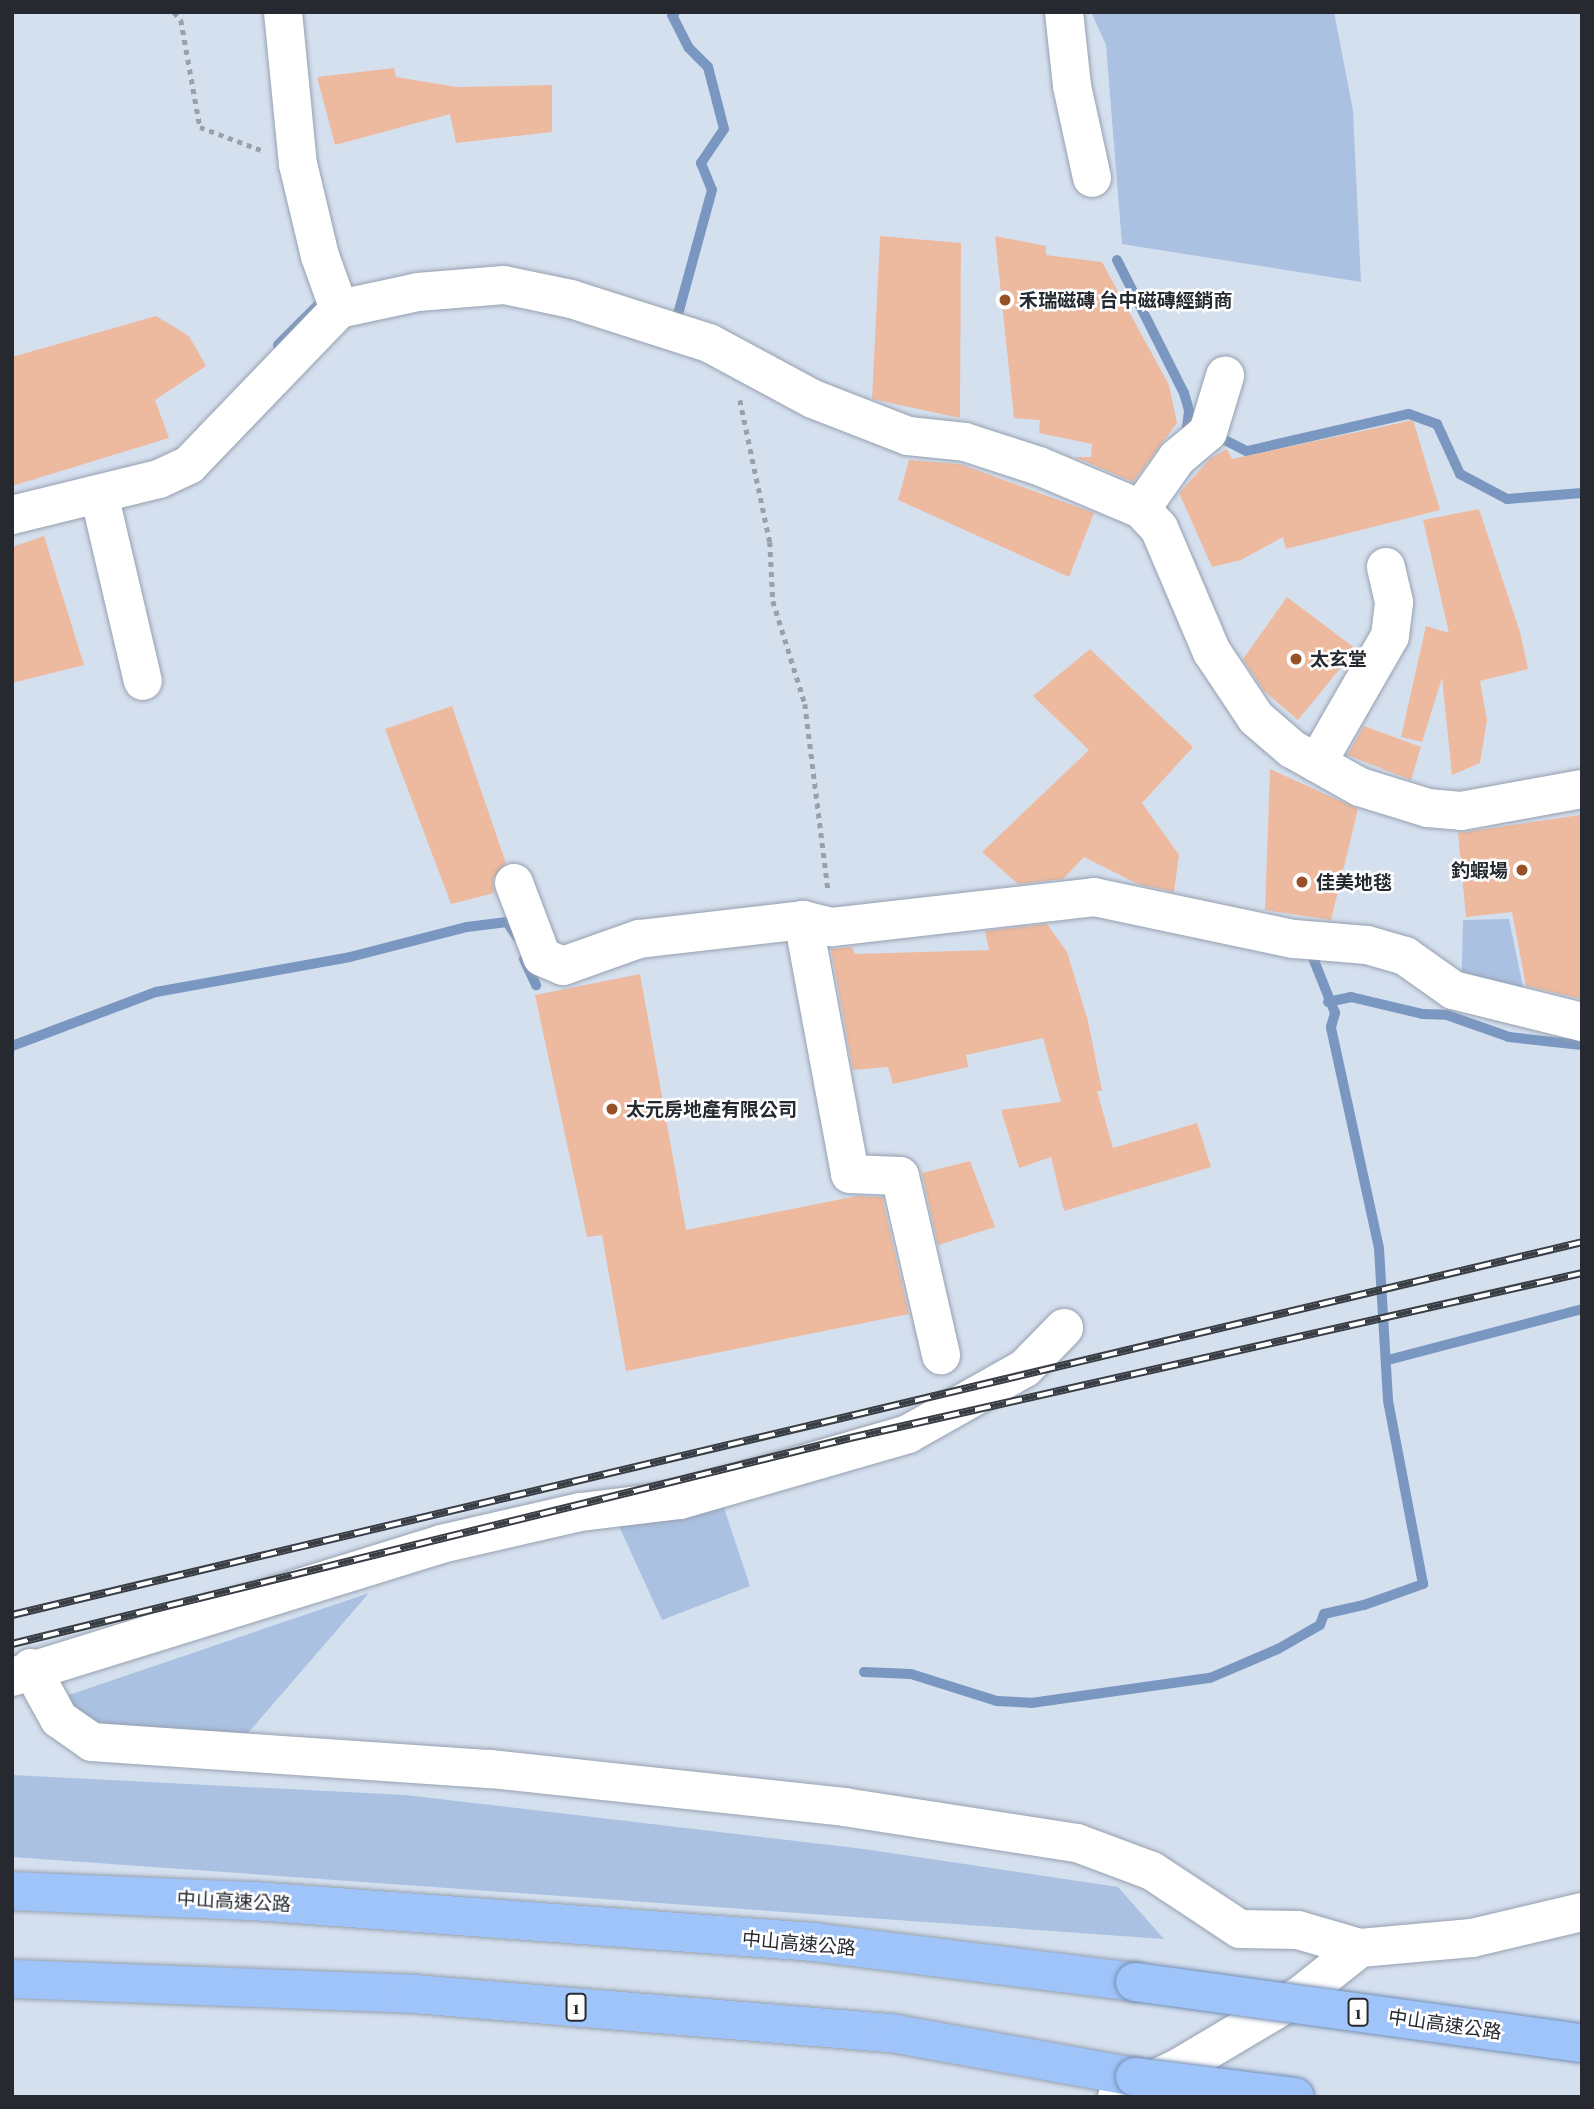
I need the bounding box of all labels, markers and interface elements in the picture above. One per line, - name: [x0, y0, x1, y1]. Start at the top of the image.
- place label: 禾瑞磁磚 台中磁磚經銷商: [1019, 289, 1232, 311]
- marker: 禾瑞磁磚 台中磁磚經銷商: [997, 292, 1013, 308]
- place label: 太玄堂: [1310, 648, 1367, 670]
- marker: 太玄堂: [1288, 651, 1304, 667]
- place label: 釣蝦場: [1451, 859, 1508, 881]
- marker: 釣蝦場: [1514, 862, 1530, 878]
- place label: 佳美地毯: [1316, 871, 1392, 893]
- marker: 佳美地毯: [1294, 874, 1310, 890]
- place label: 太元房地產有限公司: [626, 1098, 797, 1120]
- marker: 太元房地產有限公司: [604, 1101, 620, 1117]
- street label: 中山高速公路: [176, 1887, 292, 1915]
- street label: 中山高速公路: [741, 1927, 857, 1959]
- road number: 1: [566, 1993, 586, 2022]
- road number: 1: [1348, 1998, 1368, 2026]
- street label: 中山高速公路: [1387, 2005, 1503, 2043]

